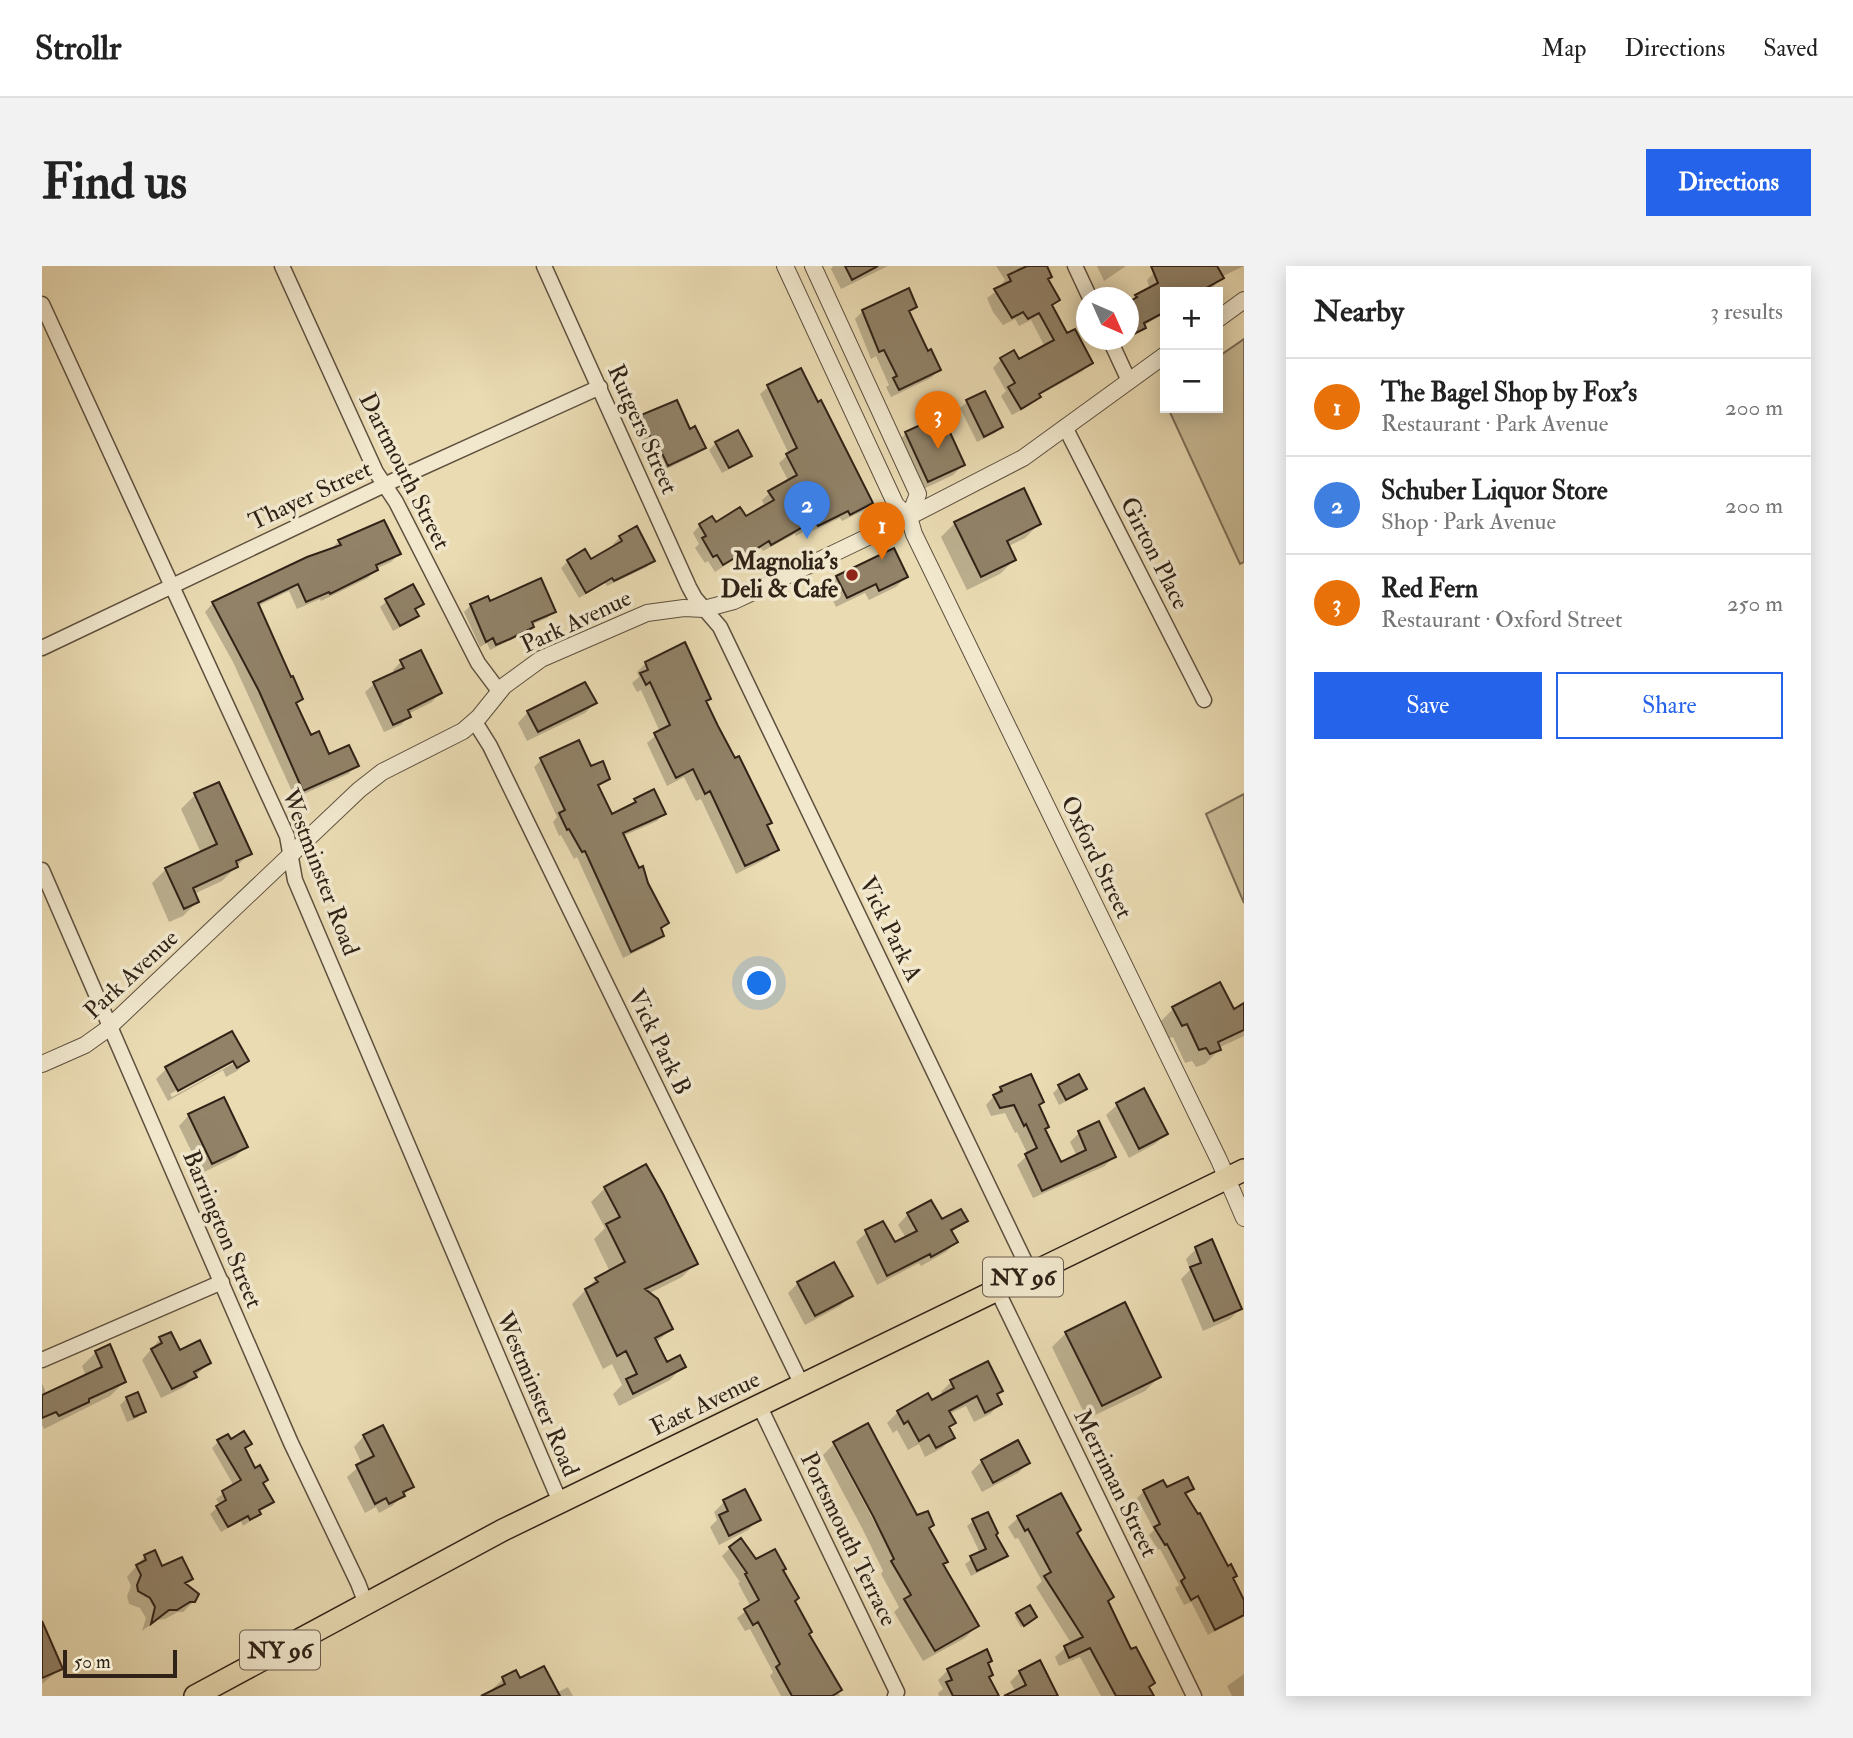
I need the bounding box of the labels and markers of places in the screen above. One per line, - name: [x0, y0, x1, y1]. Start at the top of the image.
- pin: 3: [915, 391, 961, 449]
- pin: 2: [784, 481, 830, 539]
- pin: 1: [859, 502, 905, 560]
- place label: Magnolia's Deli & Cafe: [721, 546, 838, 605]
- marker: Magnolia's Deli & Cafe: [844, 567, 860, 583]

